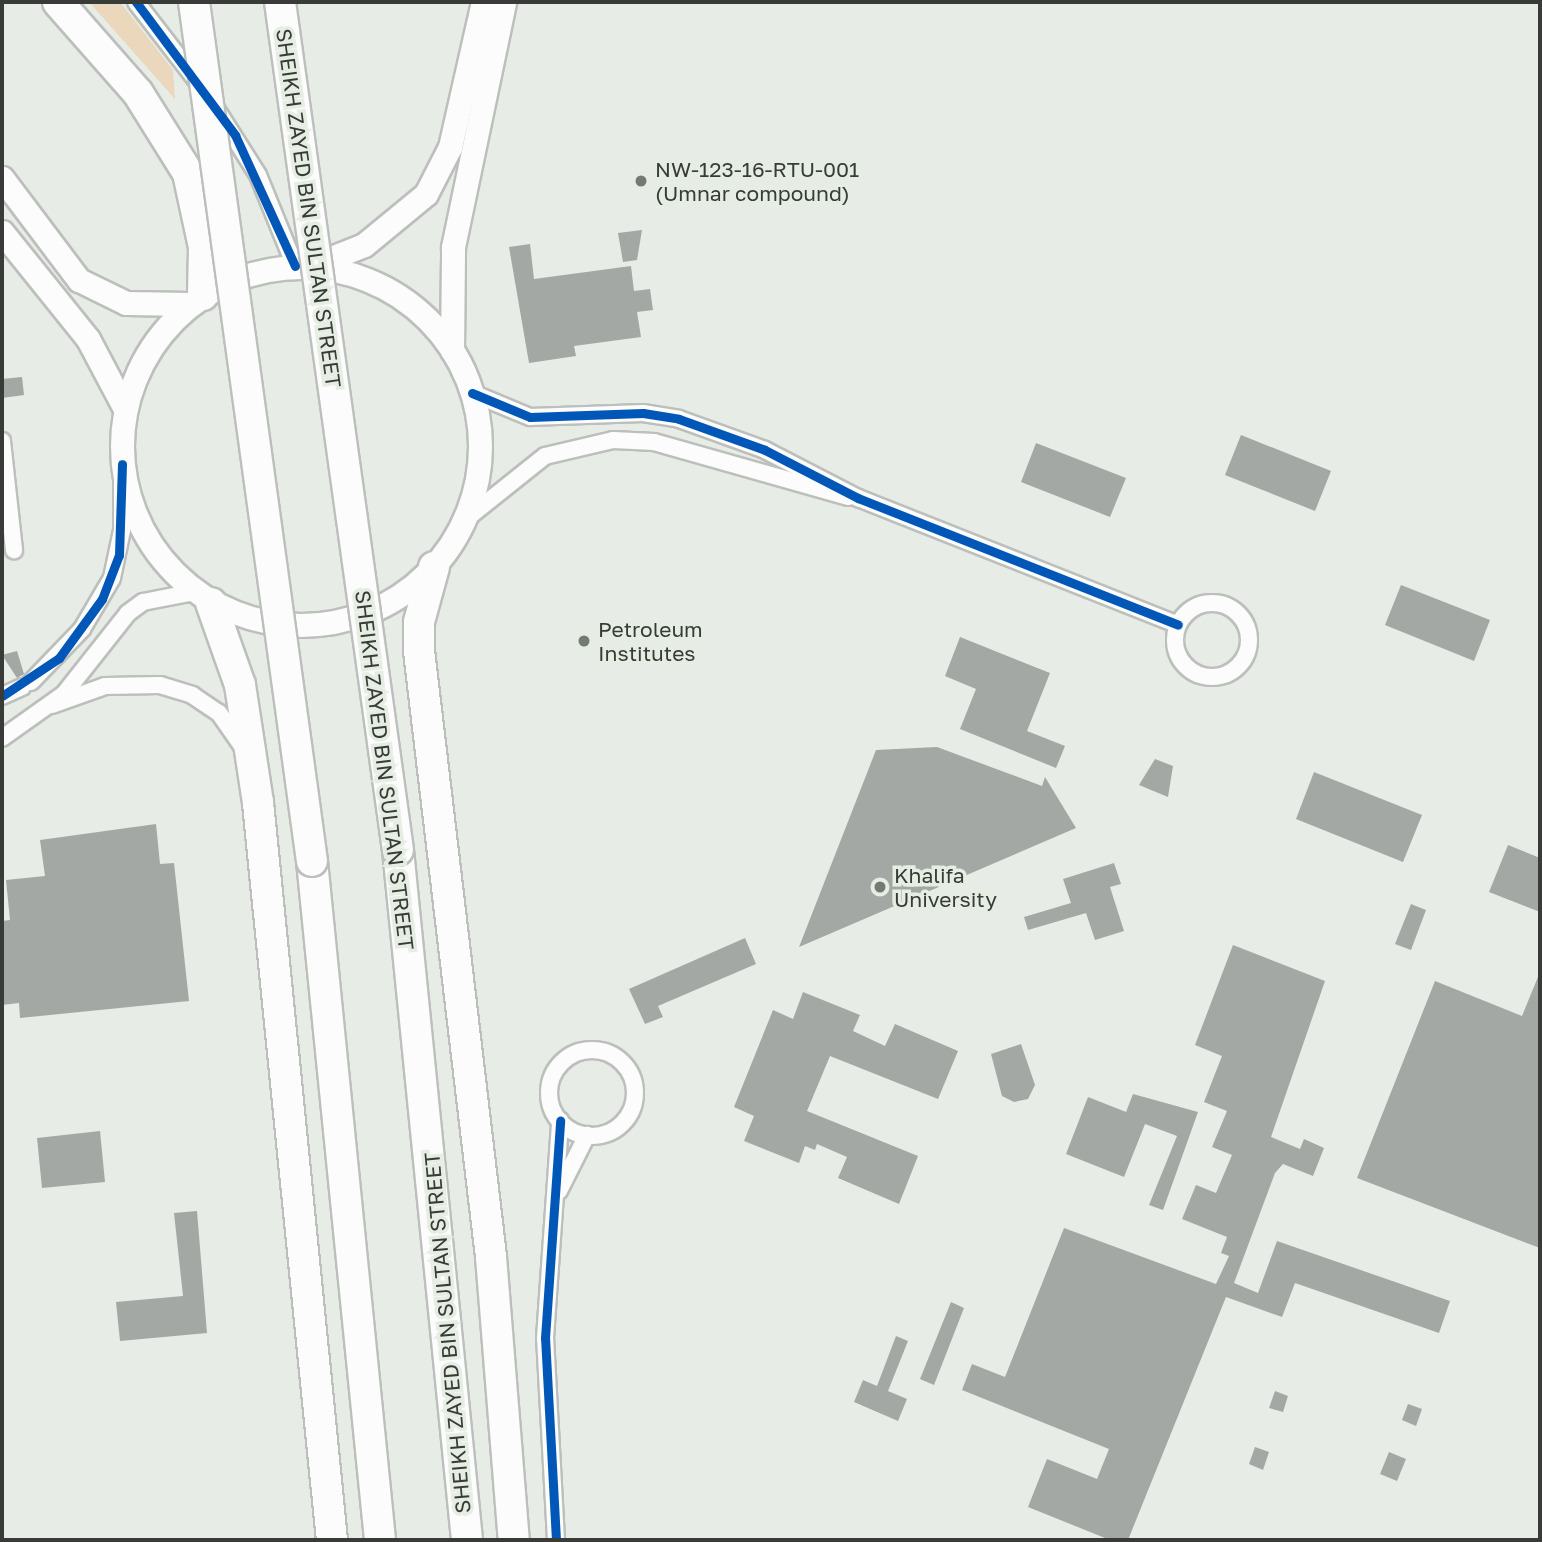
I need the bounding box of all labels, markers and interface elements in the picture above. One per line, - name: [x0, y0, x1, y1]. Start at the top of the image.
- street label: SHEIKH ZAYED BIN SULTAN STREET: [271, 27, 347, 389]
- place label: NW-123-16-RTU-001 (Umnar compound): [655, 156, 859, 206]
- marker: NW-123-16-RTU-001 (Umnar compound): [633, 173, 649, 189]
- street label: SHEIKH ZAYED BIN SULTAN STREET: [350, 589, 420, 951]
- place label: Petroleum Institutes: [598, 616, 703, 666]
- marker: Petroleum Institutes: [576, 633, 592, 649]
- place label: Khalifa University: [894, 862, 997, 912]
- marker: Khalifa University: [872, 879, 888, 895]
- street label: SHEIKH ZAYED BIN SULTAN STREET: [419, 1151, 475, 1515]

